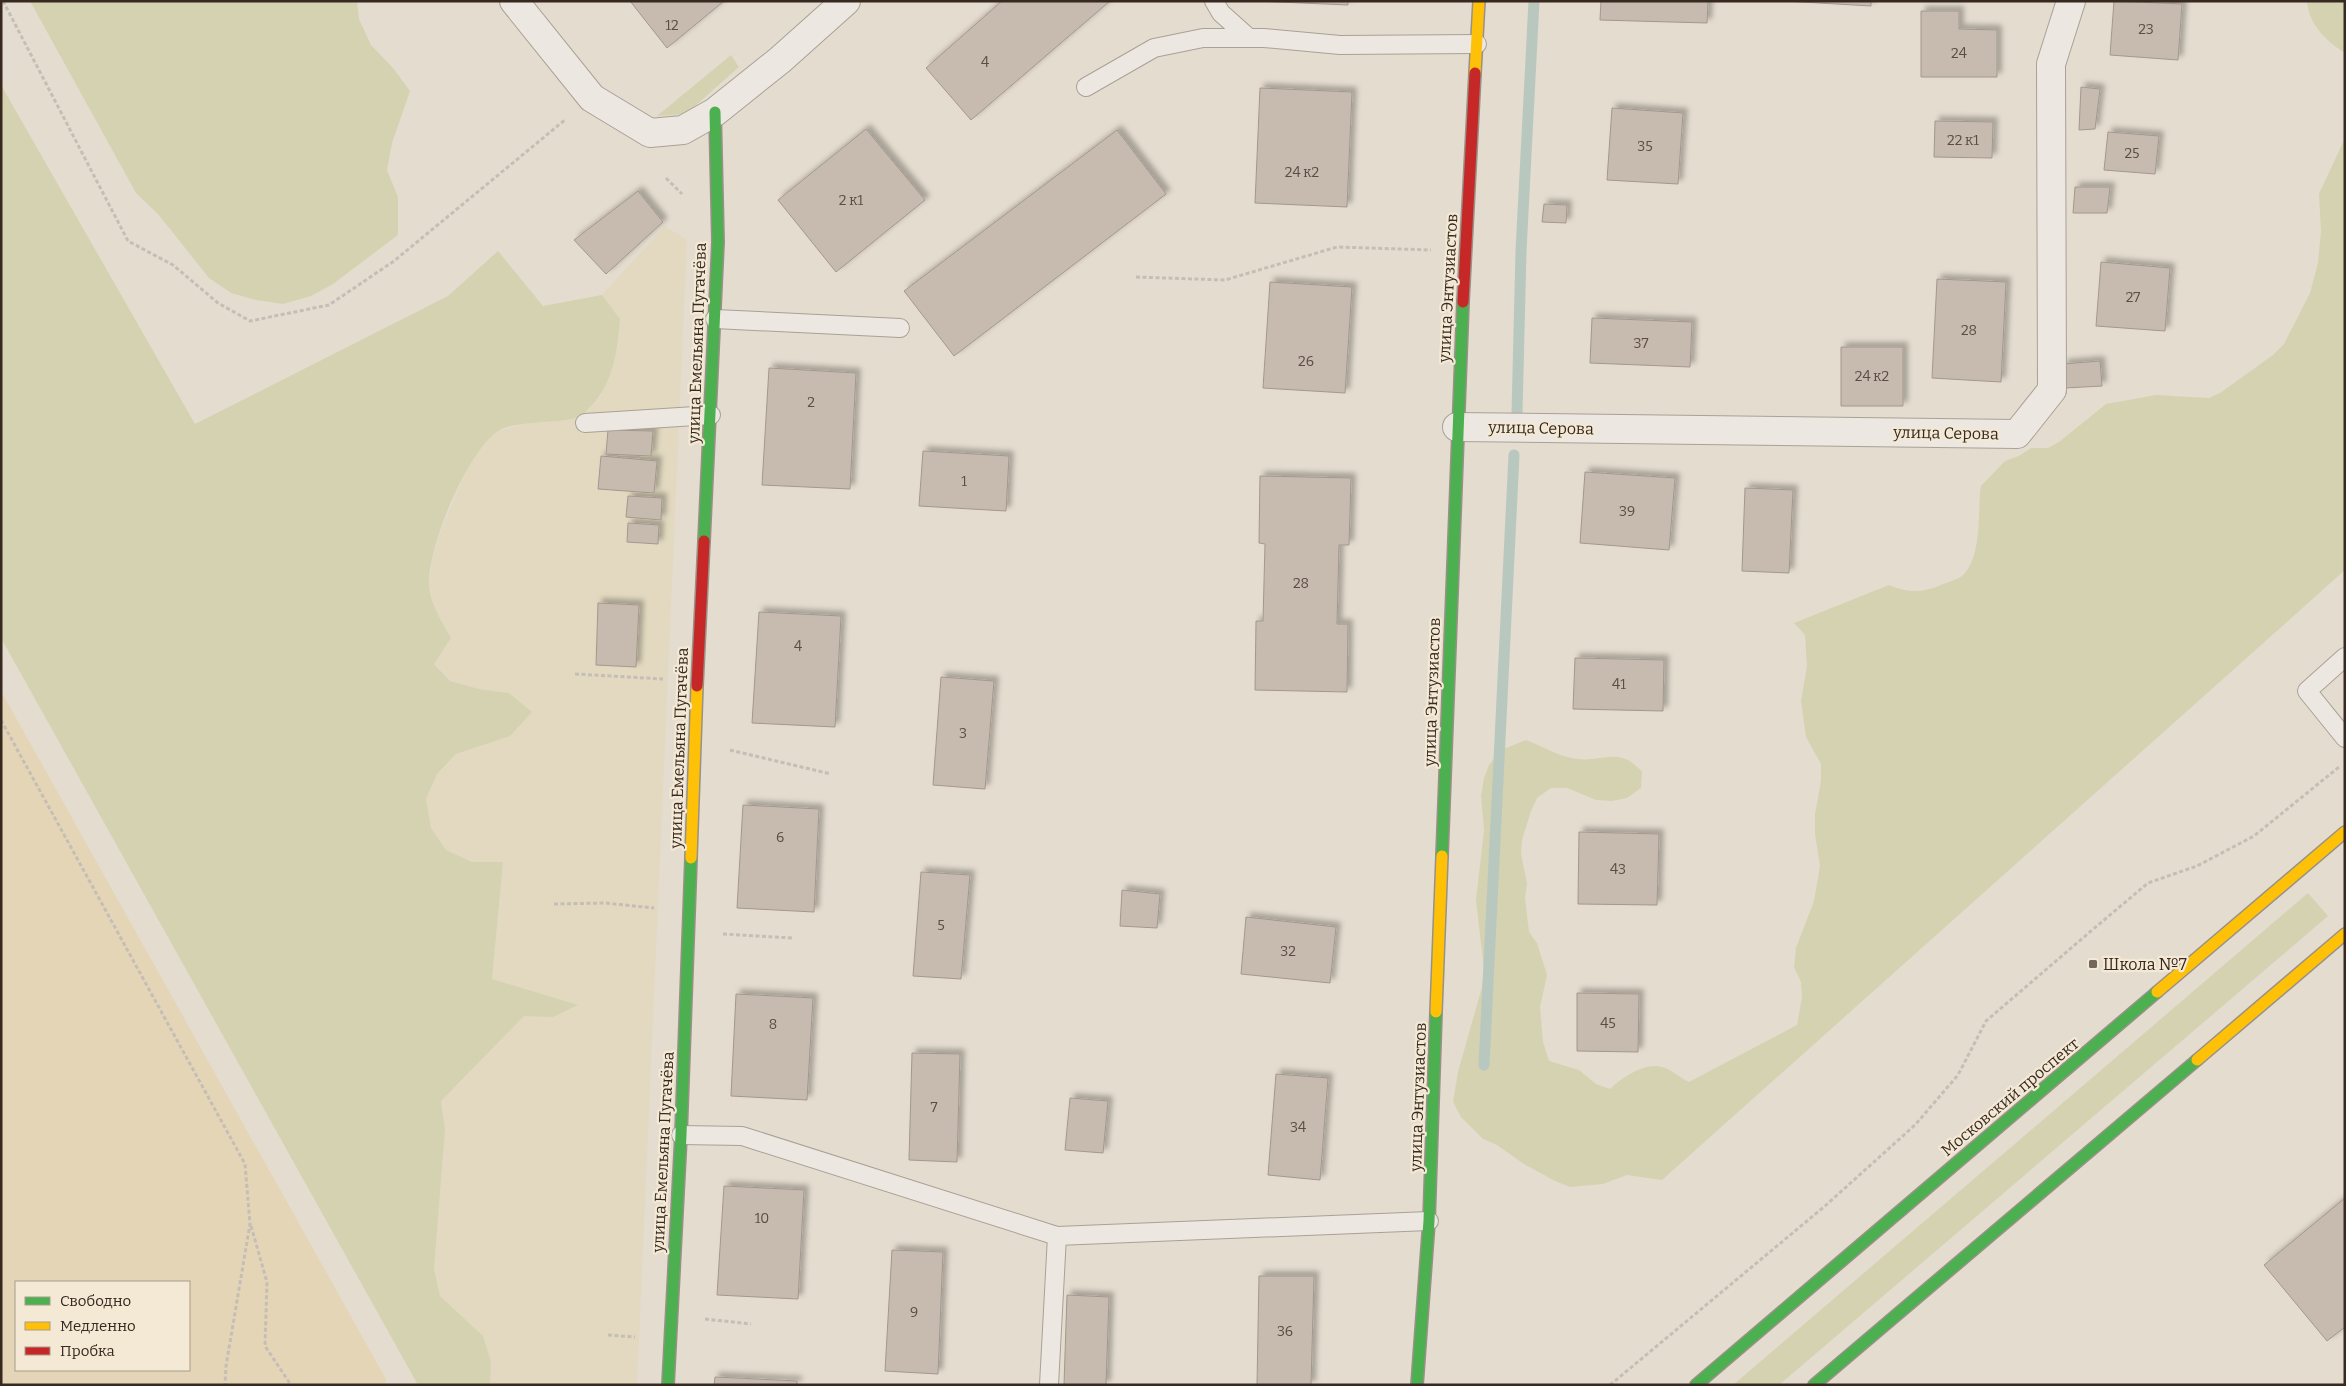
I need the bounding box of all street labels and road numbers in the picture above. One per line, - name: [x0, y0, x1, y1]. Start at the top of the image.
- street label: улица Энтузиастов: [1435, 213, 1461, 364]
- street label: улица Емельяна Пугачёва: [684, 242, 710, 445]
- street label: улица Серова: [1487, 418, 1594, 438]
- street label: улица Серова: [1892, 423, 1999, 443]
- street label: улица Энтузиастов: [1420, 617, 1444, 768]
- street label: улица Емельяна Пугачёва: [666, 647, 692, 850]
- street label: улица Энтузиастов: [1406, 1022, 1430, 1173]
- street label: Московский проспект: [1937, 1034, 2083, 1160]
- street label: улица Емельяна Пугачёва: [648, 1051, 678, 1254]

